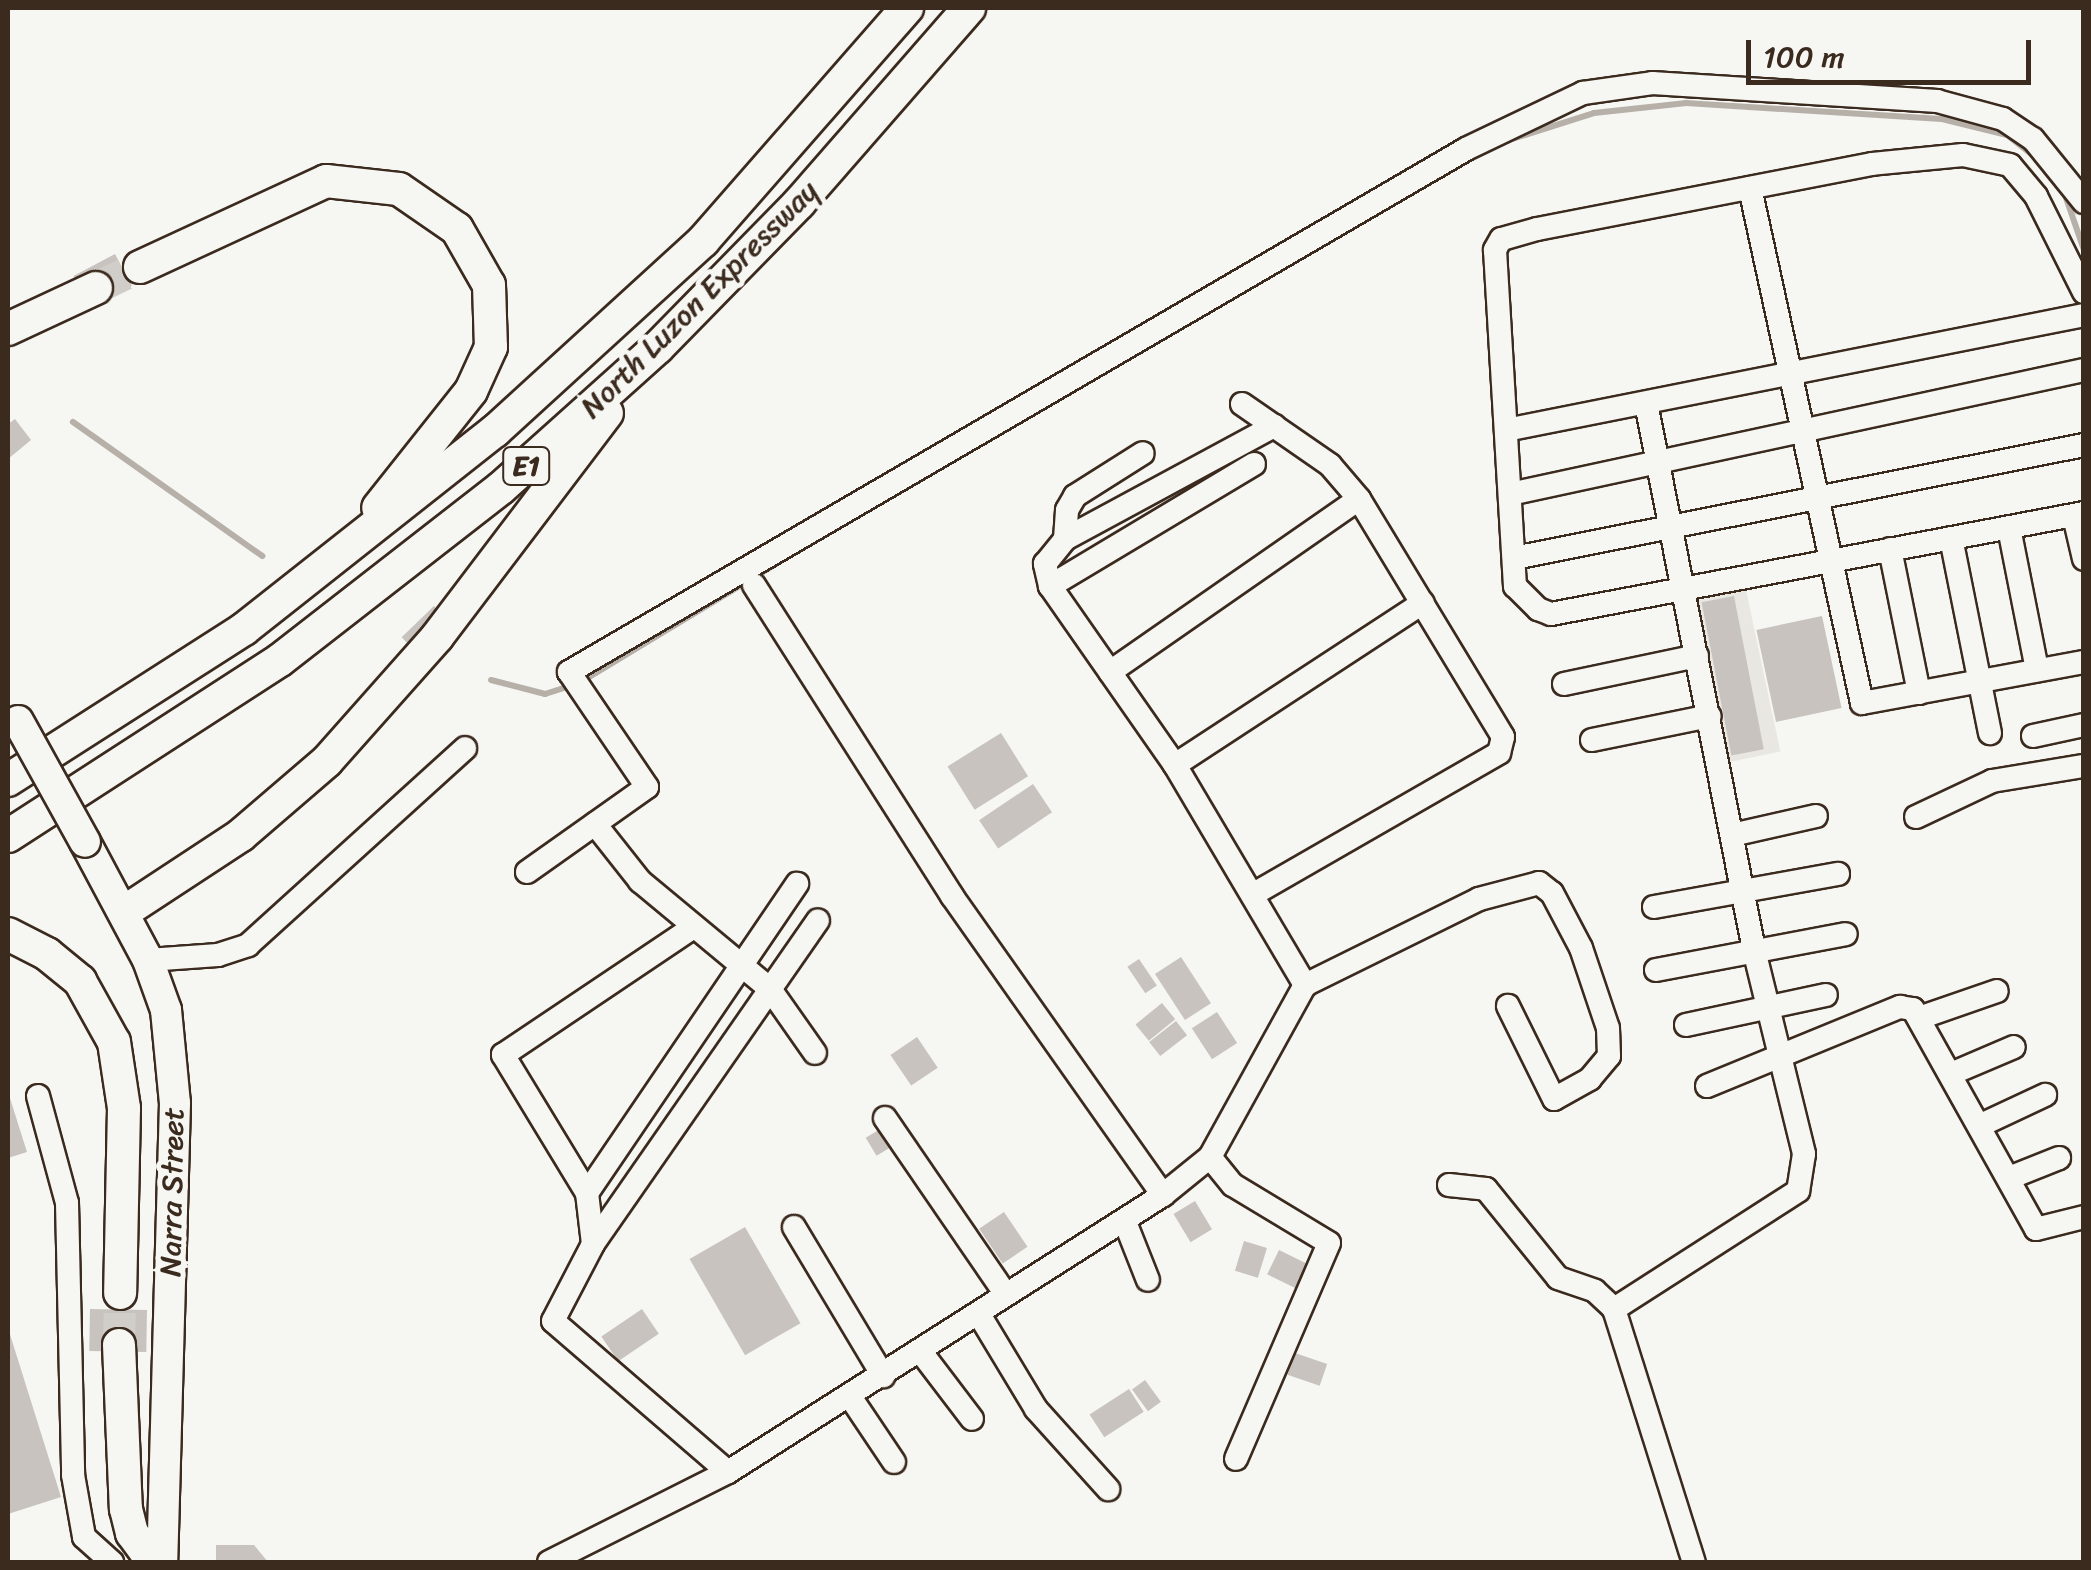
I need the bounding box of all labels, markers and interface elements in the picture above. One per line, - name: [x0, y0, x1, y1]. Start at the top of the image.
- scale bar: [1751, 20, 2036, 82]
- text: 100 m: [1763, 30, 1845, 84]
- street label: North Luzon Expressway: [572, 172, 826, 426]
- road number: E1: [501, 443, 551, 489]
- street label: Narra Street: [153, 1106, 191, 1278]

